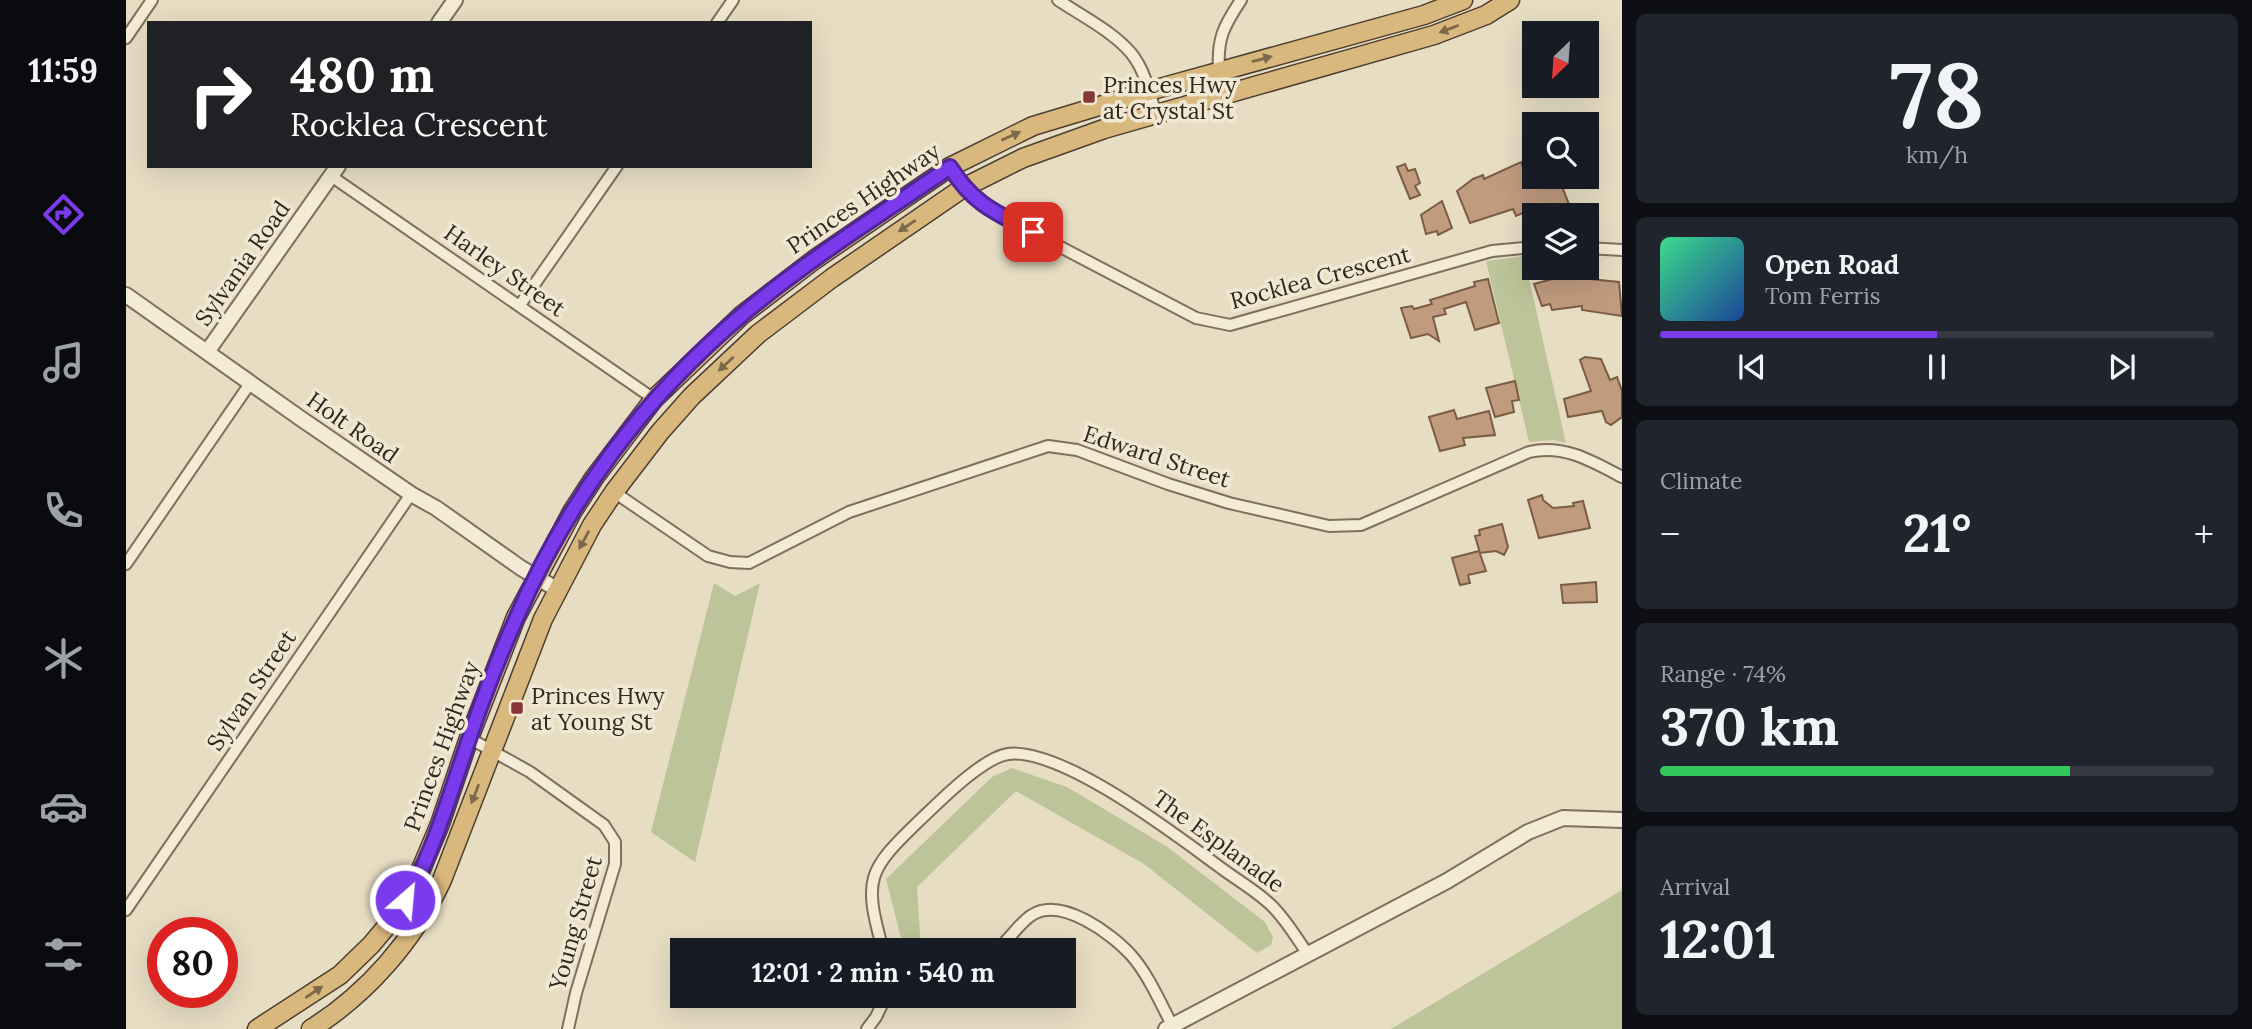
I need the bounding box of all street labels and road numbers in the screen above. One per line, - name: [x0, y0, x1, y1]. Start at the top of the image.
- street label: Princes Highway: [781, 136, 946, 260]
- street label: Sylvania Road: [188, 195, 296, 331]
- street label: Harley Street: [439, 218, 571, 323]
- street label: Rocklea Crescent: [1227, 239, 1413, 315]
- street label: Holt Road: [301, 385, 405, 469]
- street label: Edward Street: [1080, 419, 1234, 493]
- street label: Sylvan Street: [200, 624, 302, 756]
- street label: Princes Highway: [397, 656, 485, 835]
- street label: The Esplanade: [1147, 783, 1291, 899]
- street label: Young Street: [542, 853, 608, 994]

